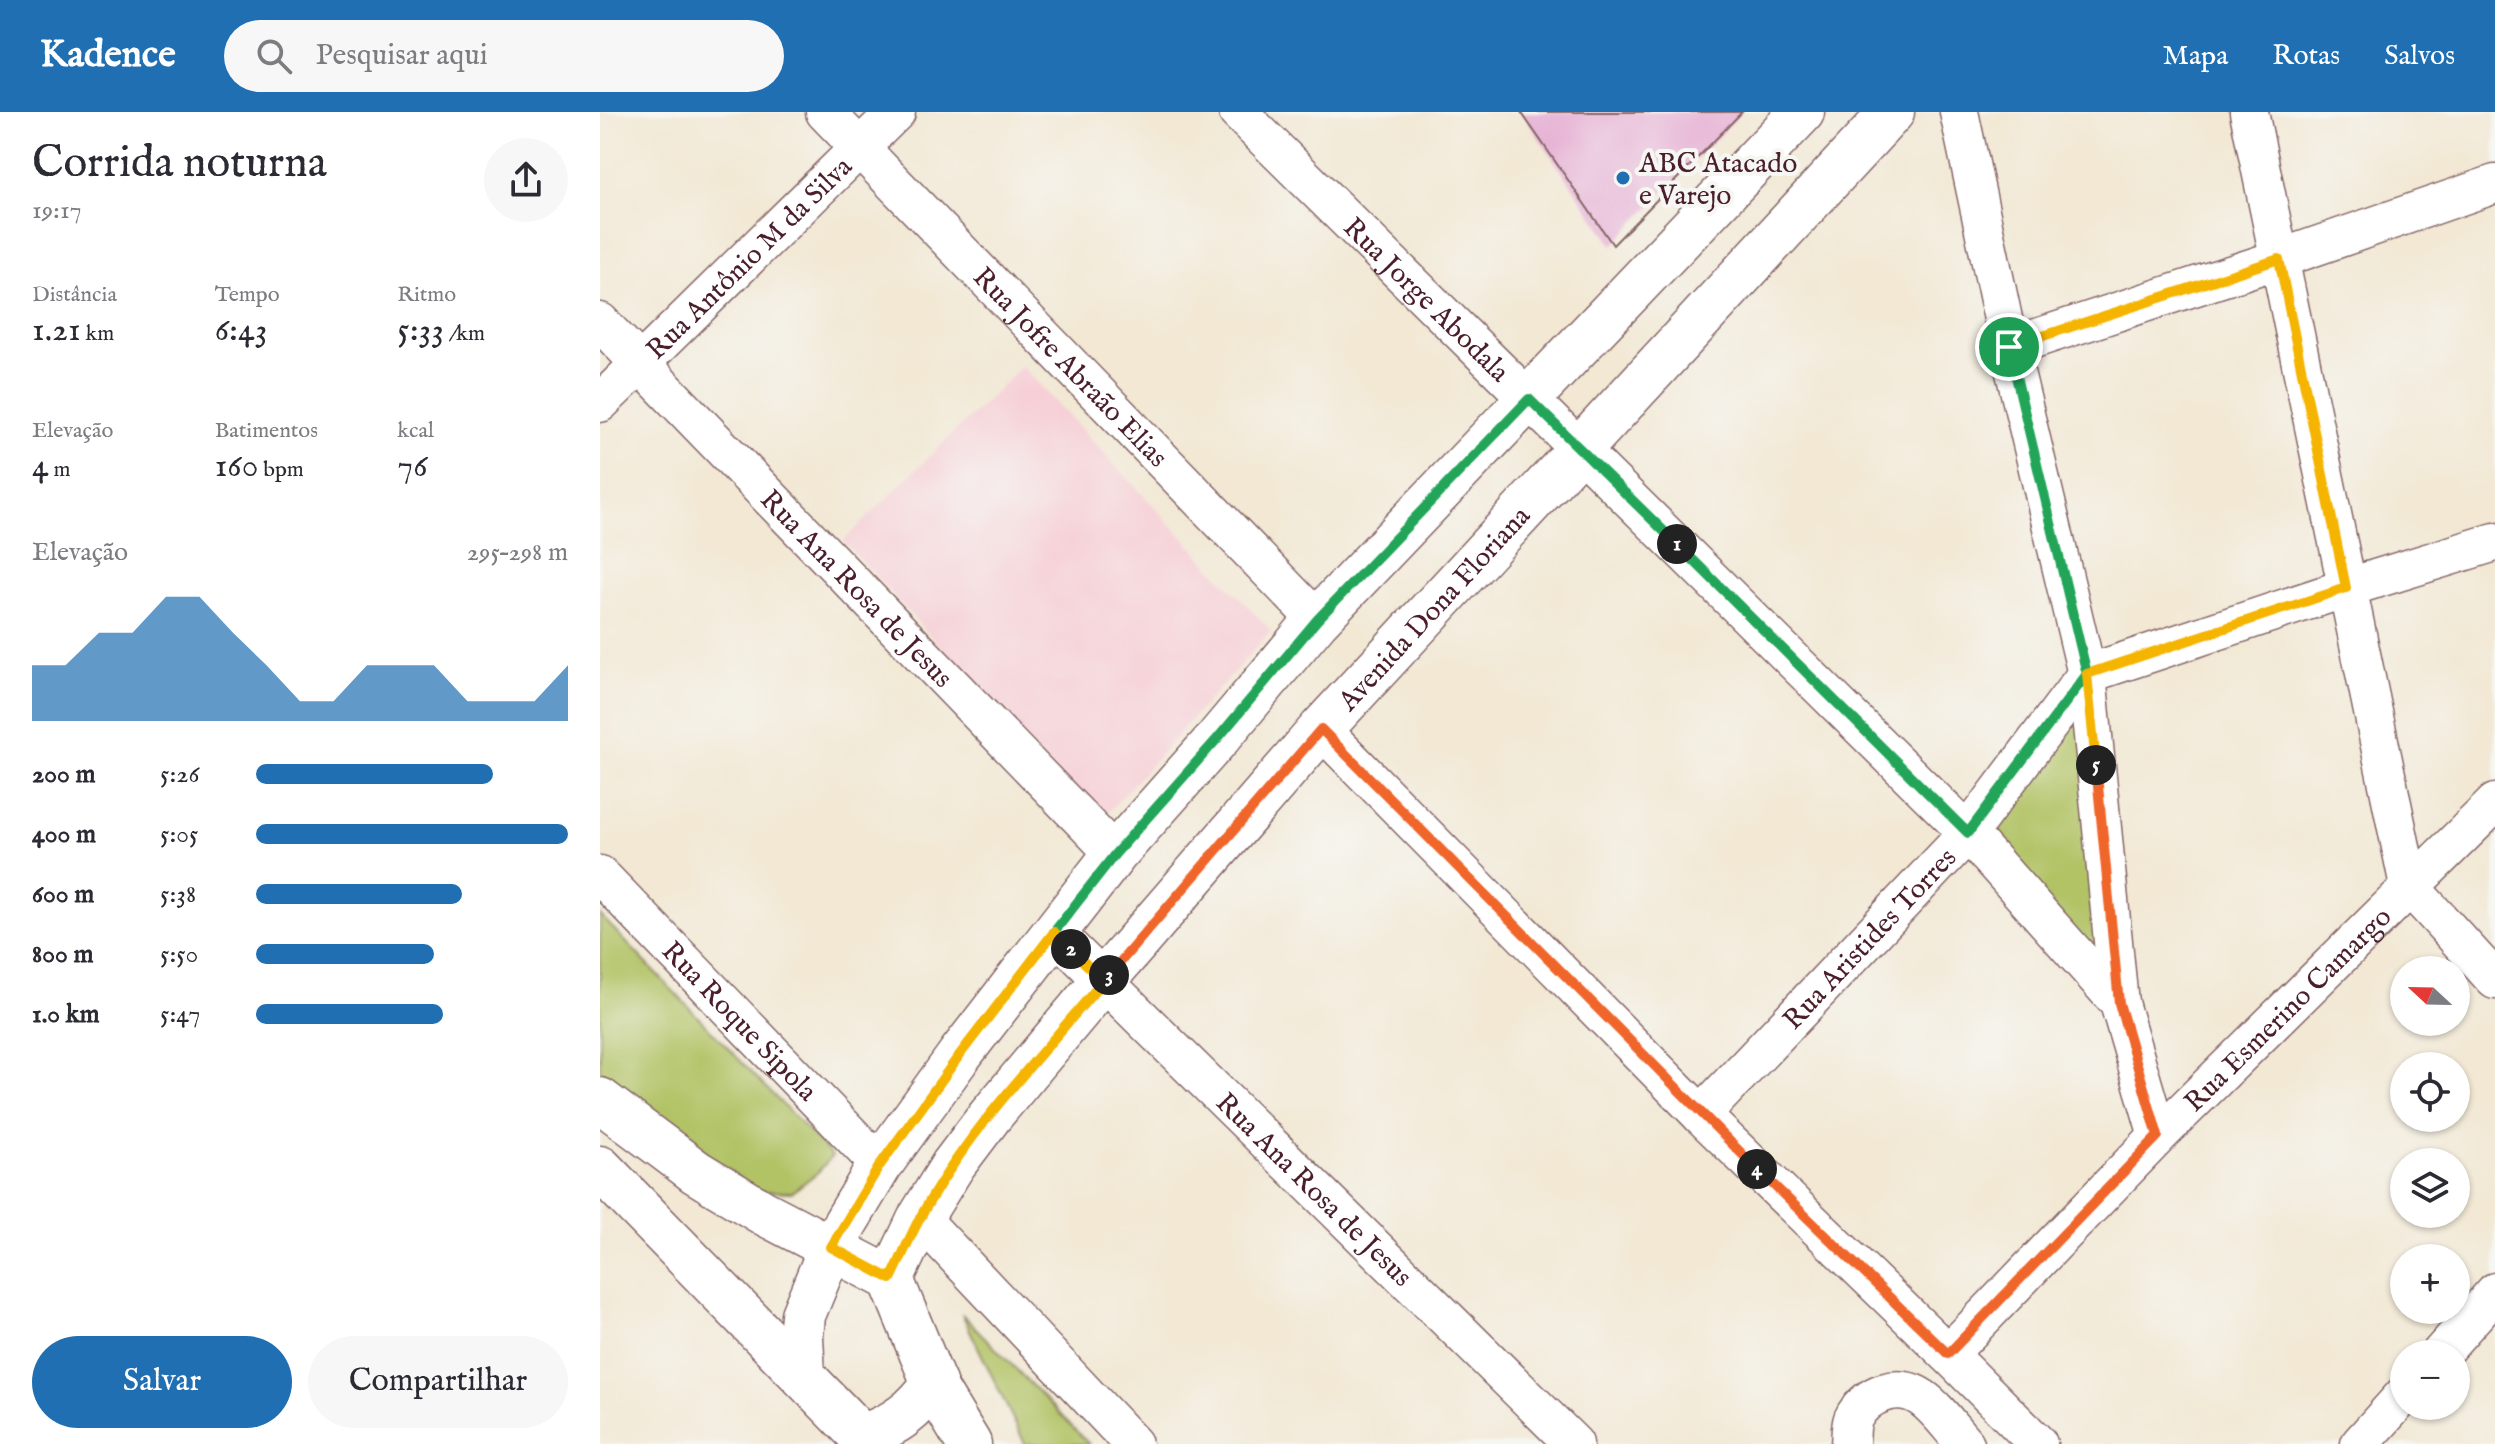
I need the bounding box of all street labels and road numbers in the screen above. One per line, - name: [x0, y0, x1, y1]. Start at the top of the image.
- street label: Rua Antônio M da Silva: [640, 149, 861, 368]
- street label: Rua Jorge Abodala: [1335, 211, 1517, 391]
- street label: Rua Jofre Abraão Elias: [965, 261, 1174, 475]
- street label: Rua Ana Rosa de Jesus: [752, 483, 959, 696]
- street label: Avenida Dona Floriana: [1331, 499, 1539, 720]
- street label: Rua Aristides Torres: [1776, 841, 1965, 1038]
- street label: Rua Esmerino Camargo: [2178, 900, 2400, 1120]
- street label: Rua Roque Sipola: [653, 935, 824, 1110]
- street label: Rua Ana Rosa de Jesus: [1207, 1086, 1419, 1295]

